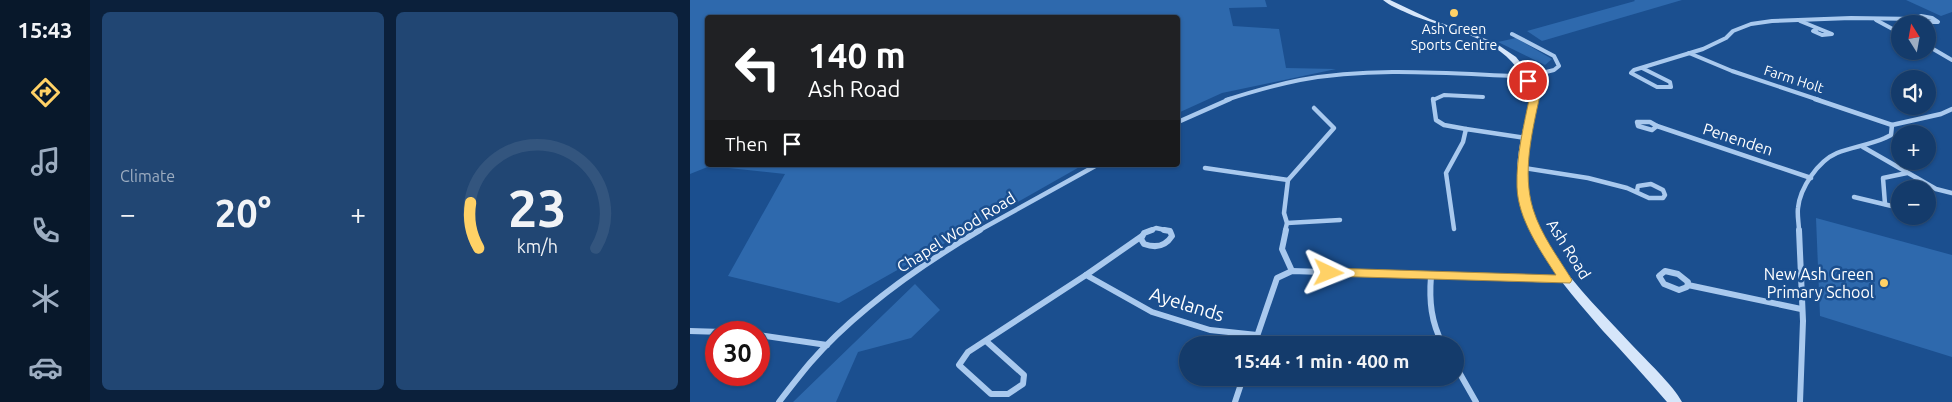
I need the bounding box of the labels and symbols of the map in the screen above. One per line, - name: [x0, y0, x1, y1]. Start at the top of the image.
- marker: Ash Green Sports Centre: [1448, 7, 1460, 19]
- north arrow: [1891, 15, 1936, 60]
- place label: Ash Green Sports Centre: [1411, 21, 1497, 53]
- pin: [1507, 60, 1549, 102]
- street label: Farm Holt: [1762, 62, 1826, 96]
- street label: Penenden: [1701, 119, 1775, 159]
- street label: Chapel Wood Road: [893, 188, 1019, 276]
- street label: Ash Road: [1544, 216, 1594, 282]
- position arrow: [1302, 246, 1354, 298]
- place label: New Ash Green Primary School: [1764, 265, 1874, 301]
- marker: New Ash Green Primary School: [1878, 277, 1890, 289]
- street label: Ayelands: [1147, 282, 1227, 326]
- speed limit sign: 30: [705, 321, 770, 386]

